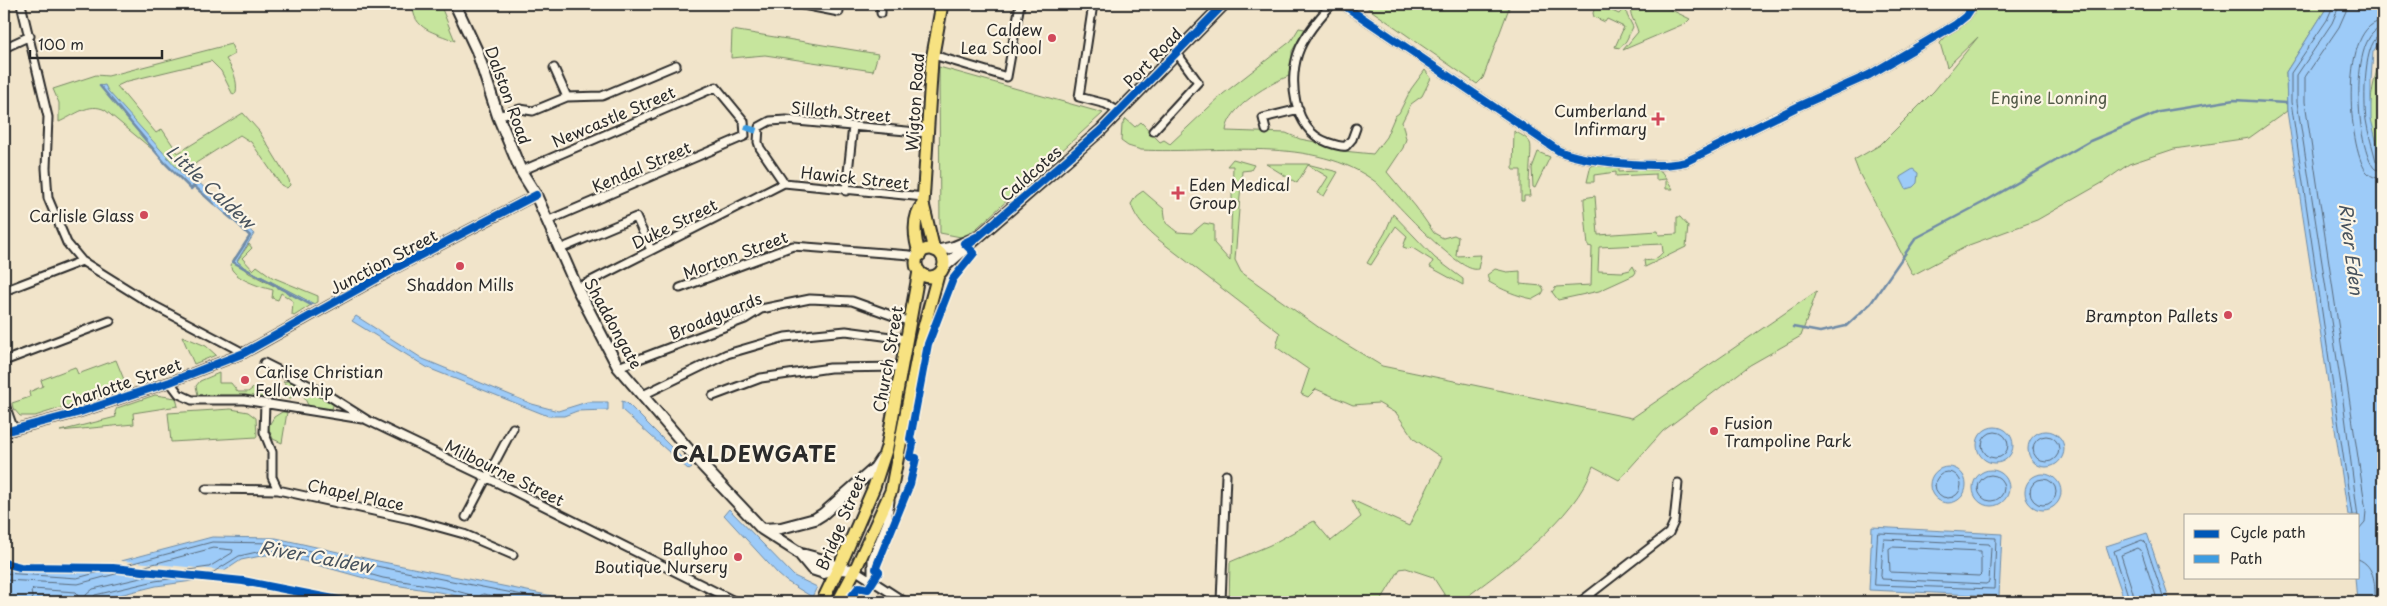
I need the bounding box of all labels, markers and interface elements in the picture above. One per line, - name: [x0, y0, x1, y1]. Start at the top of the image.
- place label: Caldew Lea School: [960, 17, 1043, 59]
- street label: Port Road: [1117, 22, 1187, 92]
- scale bar: [30, 28, 162, 60]
- text: 100 m: [38, 32, 84, 55]
- marker: Caldew Lea School: [1046, 32, 1058, 44]
- street label: Dalston Road: [480, 42, 538, 148]
- street label: Wigton Road: [899, 52, 929, 152]
- street label: Newcastle Street: [547, 79, 679, 153]
- park label: Engine Lonning: [1991, 85, 2107, 109]
- street label: Silloth Street: [790, 95, 892, 127]
- place label: Cumberland Infirmary: [1554, 98, 1647, 140]
- marker: Cumberland Infirmary: [1651, 112, 1665, 126]
- street label: Kendal Street: [588, 134, 695, 198]
- water label: Little Caldew: [161, 138, 264, 236]
- street label: Caldcotes: [994, 139, 1066, 207]
- street label: Hawick Street: [800, 159, 911, 195]
- place label: Eden Medical Group: [1189, 172, 1290, 214]
- marker: Eden Medical Group: [1171, 186, 1185, 200]
- street label: Duke Street: [627, 192, 721, 254]
- water label: River Eden: [2333, 202, 2371, 297]
- place label: Carlisle Glass: [29, 203, 134, 227]
- marker: Carlisle Glass: [138, 209, 150, 221]
- street label: Junction Street: [325, 222, 441, 300]
- street label: Morton Street: [679, 224, 791, 284]
- marker: Shaddon Mills: [454, 260, 466, 272]
- place label: Shaddon Mills: [406, 272, 514, 296]
- street label: Shaddongate: [579, 273, 649, 373]
- street label: Broadguards: [665, 285, 765, 345]
- street label: Church Street: [866, 303, 908, 414]
- place label: Brampton Pallets: [2084, 303, 2218, 327]
- marker: Brampton Pallets: [2222, 309, 2234, 321]
- street label: Charlotte Street: [58, 351, 185, 415]
- place label: Carlise Christian Fellowship: [255, 359, 383, 401]
- marker: Carlise Christian Fellowship: [239, 374, 251, 386]
- place label: Fusion Trampoline Park: [1724, 410, 1852, 452]
- marker: Fusion Trampoline Park: [1708, 425, 1720, 437]
- street label: Milbourne Street: [441, 433, 569, 511]
- district label: CALDEWGATE: [673, 437, 837, 469]
- street label: Bridge Street: [809, 470, 871, 574]
- street label: Chapel Place: [305, 472, 407, 516]
- legend: [2184, 514, 2360, 578]
- text: Cycle path: [2230, 520, 2306, 543]
- water label: River Caldew: [257, 533, 378, 580]
- place label: Ballyhoo Boutique Nursery: [594, 536, 728, 578]
- text: Path: [2230, 546, 2262, 569]
- marker: Ballyhoo Boutique Nursery: [732, 551, 744, 563]

